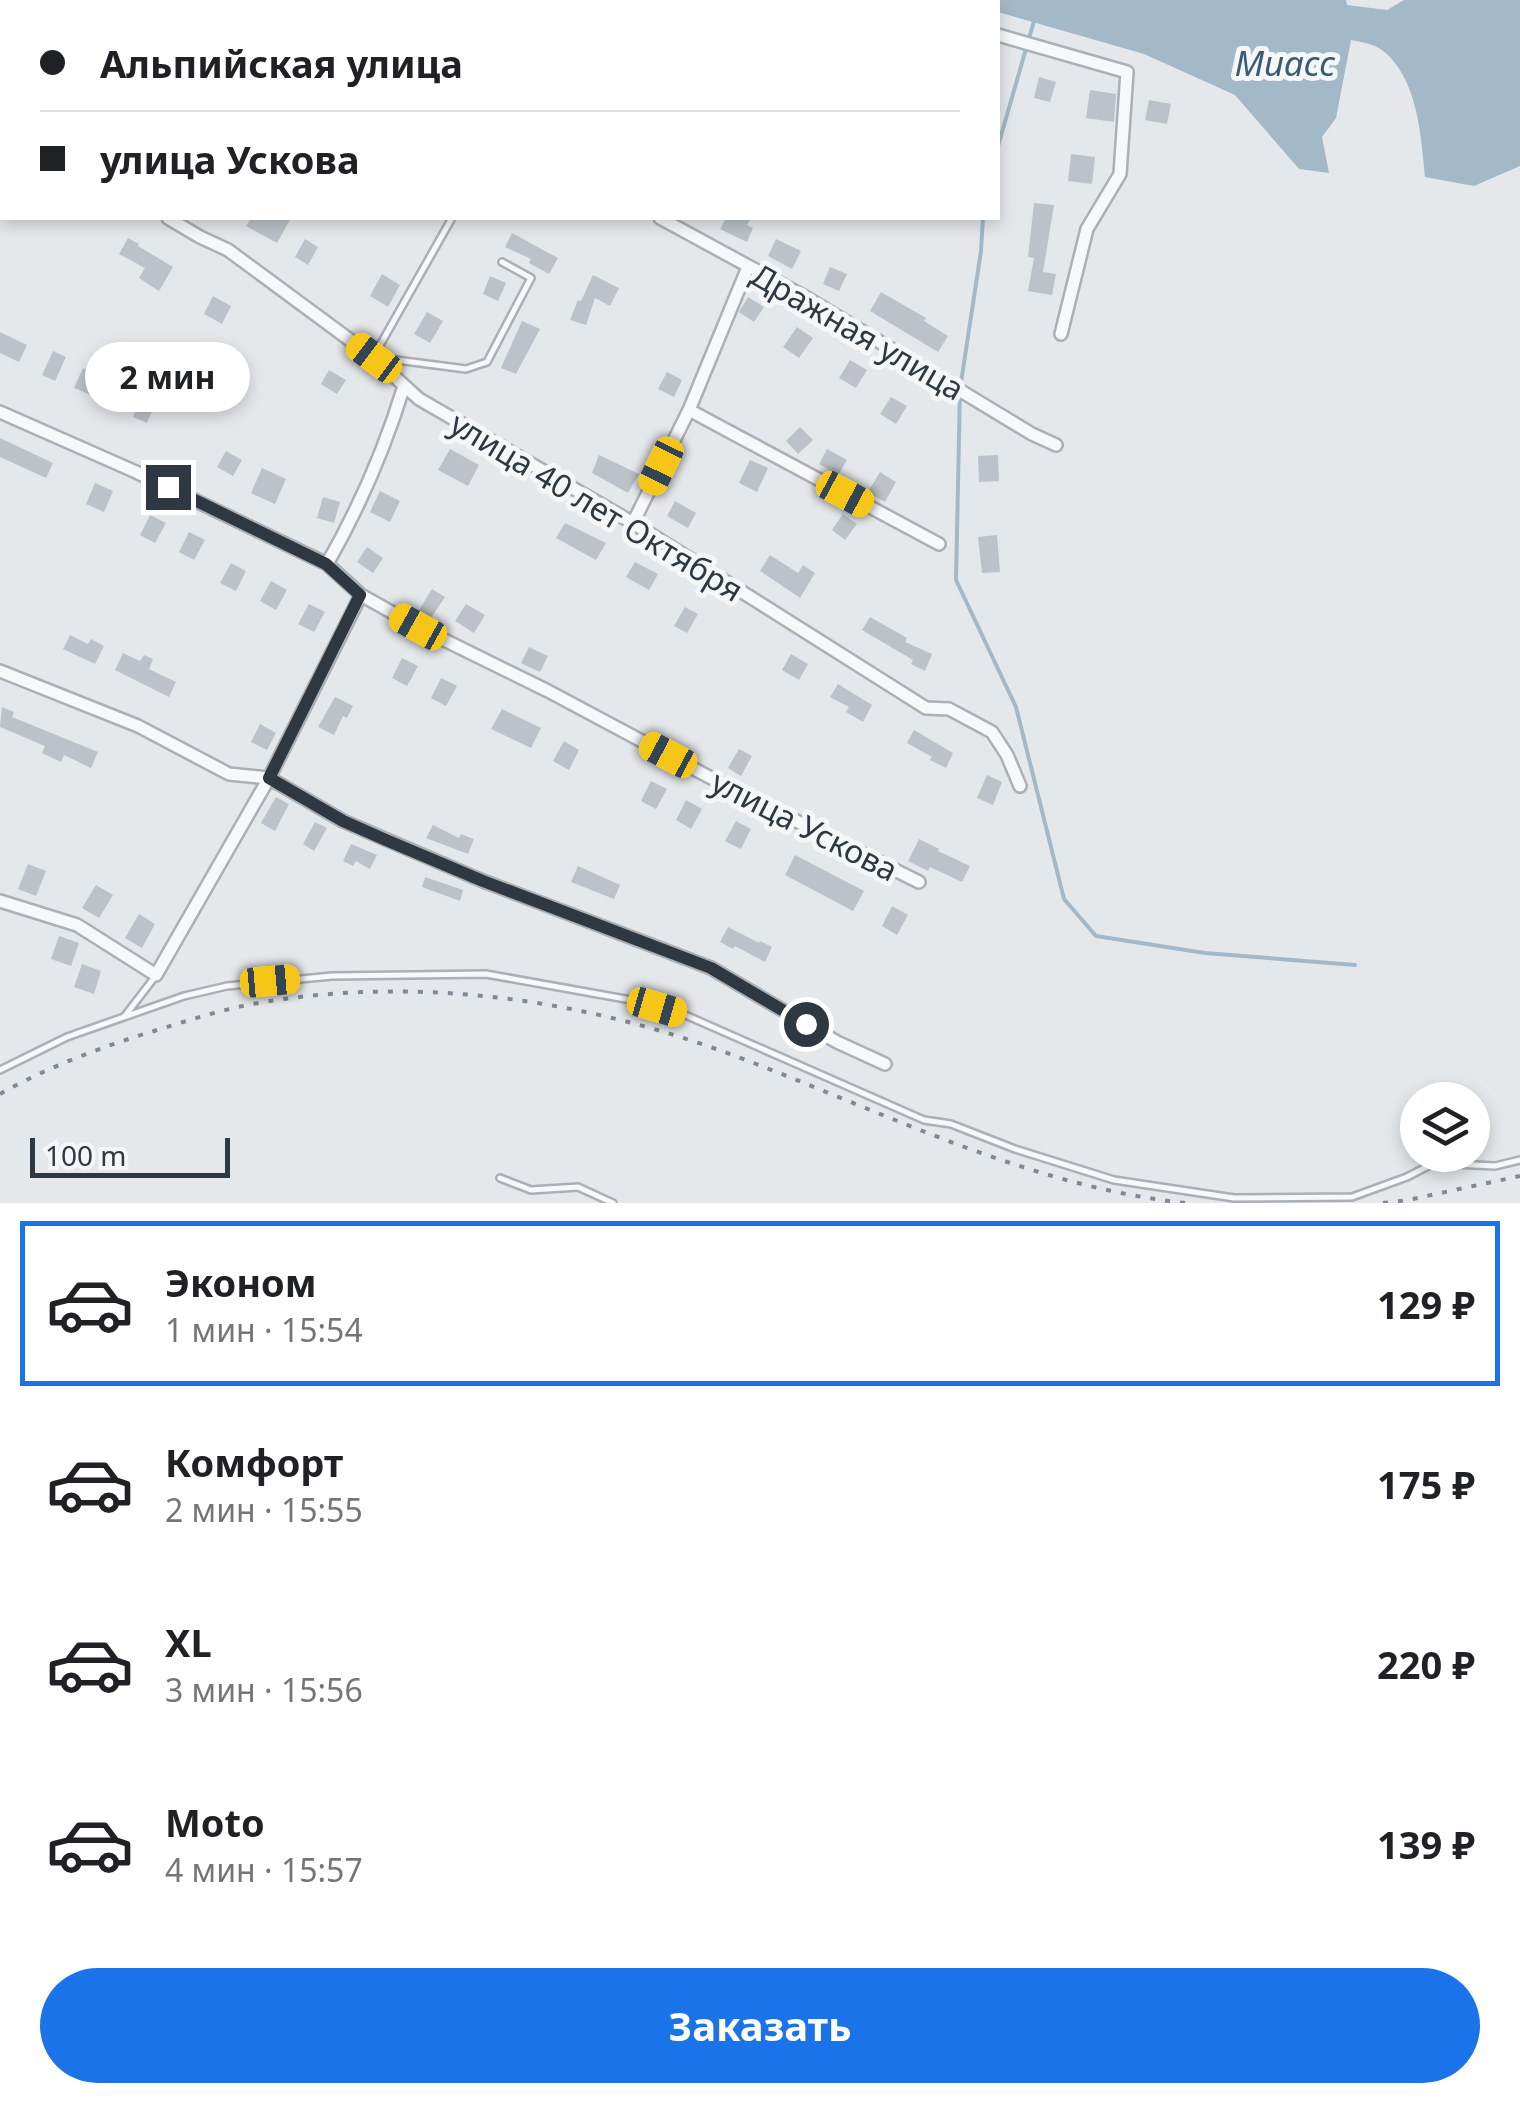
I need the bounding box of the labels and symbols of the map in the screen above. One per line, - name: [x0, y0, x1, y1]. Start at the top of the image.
- water label: Миасс: [1235, 39, 1335, 86]
- street label: Дражная улица: [744, 253, 972, 409]
- car: [341, 328, 407, 388]
- callout: 2 мин: [86, 342, 250, 412]
- street label: улица 40 лет Октября: [442, 401, 752, 611]
- car: [634, 432, 688, 500]
- route end: [146, 465, 191, 510]
- car: [811, 467, 879, 521]
- car: [384, 599, 452, 655]
- car: [634, 728, 702, 782]
- street label: улица Ускова: [704, 760, 906, 890]
- car: [239, 963, 301, 999]
- car: [624, 984, 690, 1030]
- route start: [784, 1002, 829, 1047]
- scale bar: [30, 1133, 230, 1178]

